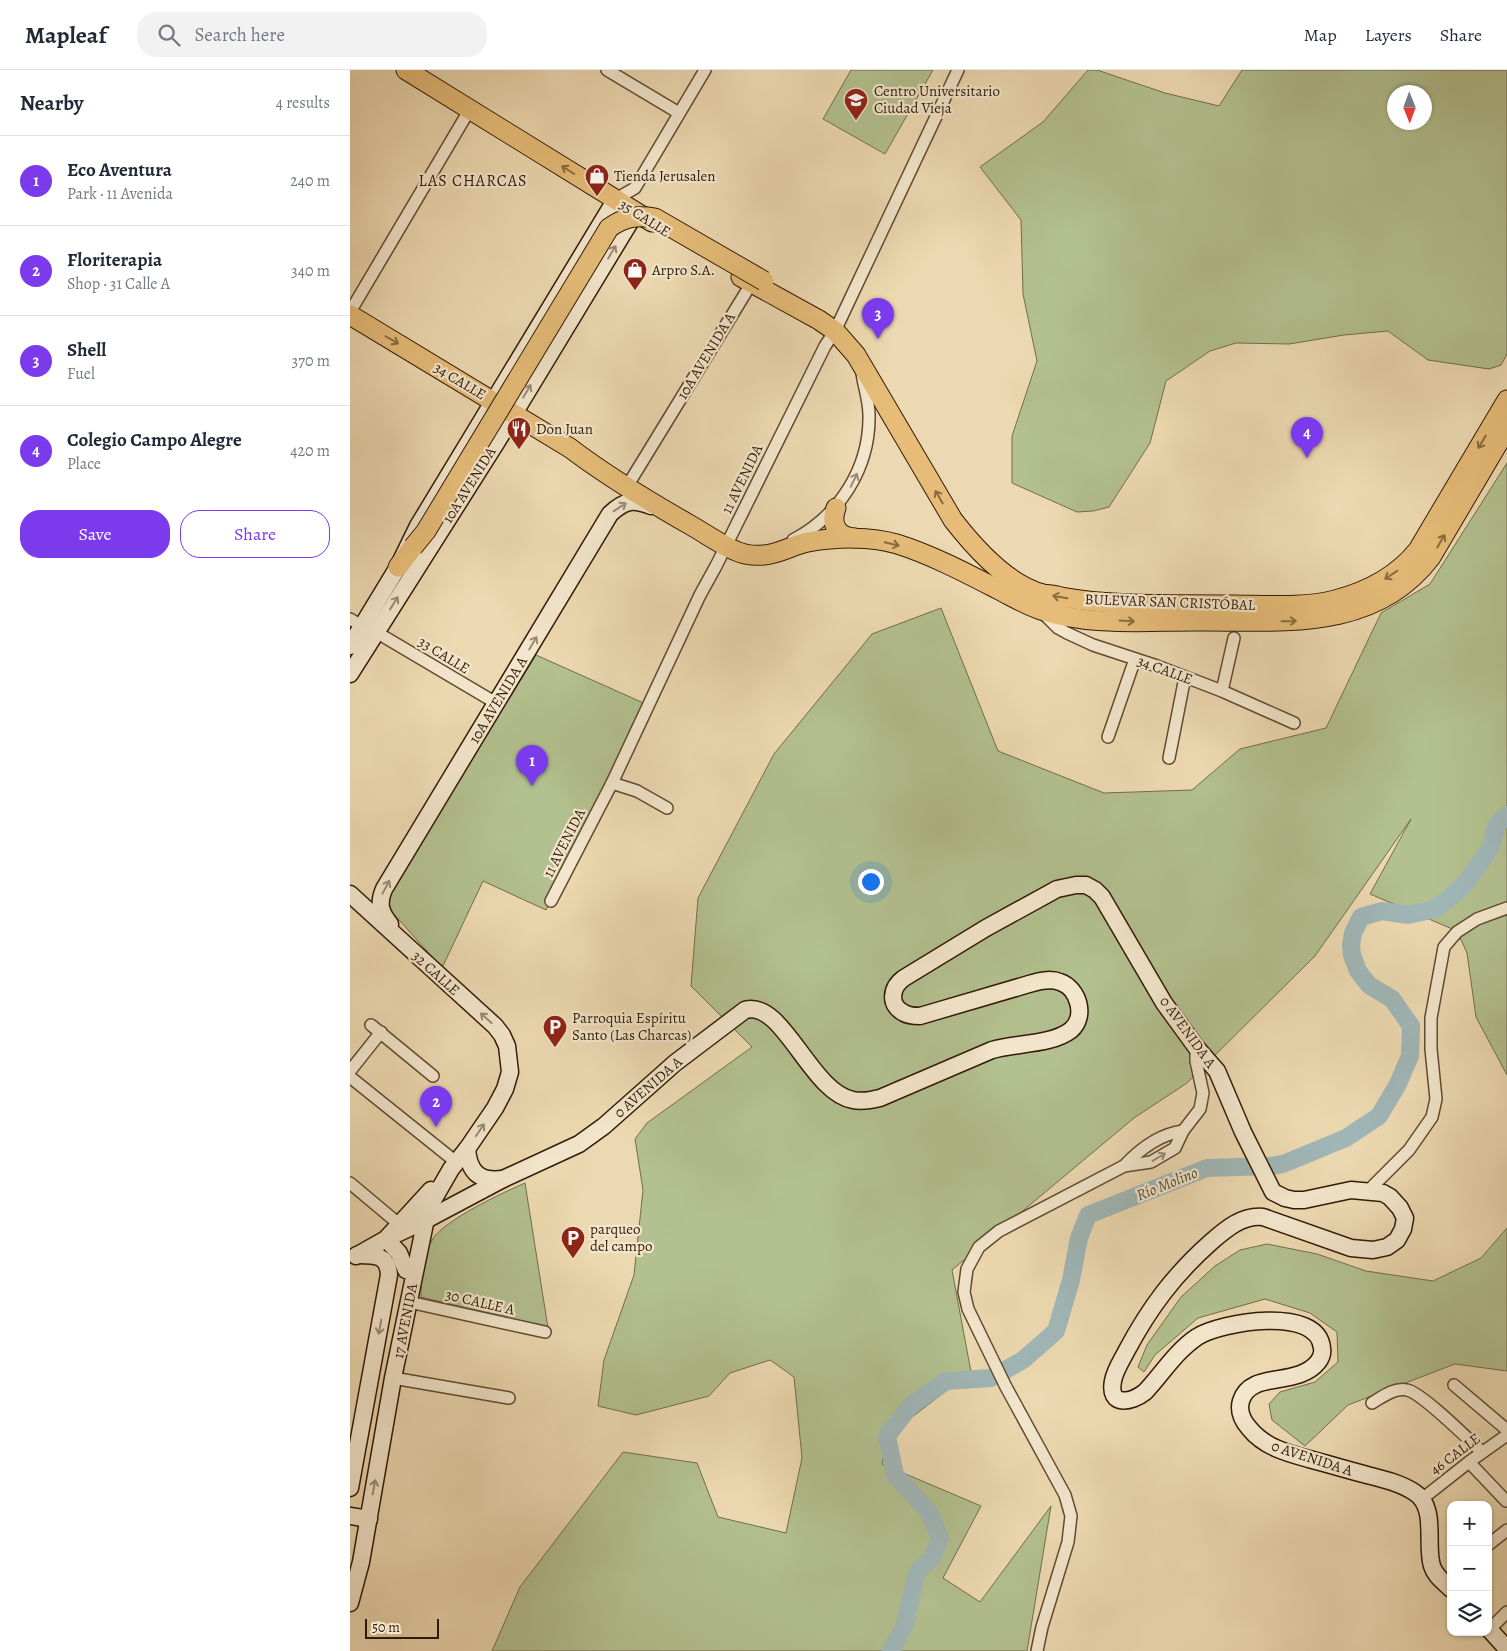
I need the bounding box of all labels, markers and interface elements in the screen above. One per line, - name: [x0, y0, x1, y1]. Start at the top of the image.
- search box: [137, 12, 487, 57]
- text: Mapleaf: [25, 19, 107, 51]
- icon: search: [155, 21, 183, 49]
- text: Search here: [195, 22, 285, 48]
- text: Map: [1304, 23, 1337, 47]
- text: Layers: [1365, 23, 1412, 47]
- text: Share: [1440, 23, 1482, 47]
- place label: Centro Universitario Ciudad Vieja: [874, 81, 1000, 118]
- north arrow: [1387, 85, 1432, 130]
- school or university icon: Centro Universitario Ciudad Vieja: [843, 87, 869, 121]
- text: Nearby: [20, 89, 83, 117]
- text: 4 results: [276, 92, 330, 114]
- text: Eco Aventura: [67, 157, 172, 183]
- shop icon: Tienda Jerusalen: [584, 163, 610, 197]
- one-way arrow: [562, 164, 576, 174]
- place label: Tienda Jerusalen: [614, 166, 715, 186]
- text: 1: [33, 170, 39, 192]
- text: 240 m: [290, 170, 330, 192]
- district label: LAS CHARCAS: [418, 170, 528, 192]
- text: Park · 11 Avenida: [67, 183, 173, 205]
- street label: 35 CALLE: [615, 194, 675, 242]
- one-way arrow: [607, 246, 617, 260]
- text: Floriterapia: [67, 247, 162, 273]
- shop icon: Arpro S.A.: [622, 257, 648, 291]
- text: 2: [32, 260, 40, 282]
- text: 340 m: [291, 260, 330, 282]
- place label: Arpro S.A.: [651, 260, 715, 280]
- text: Shop · 31 Calle A: [67, 273, 170, 295]
- pin: 3: [862, 298, 894, 339]
- street label: 10A AVENIDA A: [672, 309, 740, 403]
- one-way arrow: [384, 336, 398, 346]
- text: Shell: [67, 337, 106, 363]
- text: 3: [33, 350, 39, 372]
- text: 370 m: [292, 350, 330, 372]
- street label: 34 CALLE: [430, 358, 490, 404]
- text: Fuel: [67, 363, 95, 385]
- one-way arrow: [523, 385, 533, 399]
- restaurant icon: Don Juan: [506, 416, 532, 450]
- pin: 4: [1291, 417, 1323, 458]
- place label: Don Juan: [536, 419, 593, 439]
- text: Colegio Campo Alegre: [67, 427, 242, 453]
- one-way arrow: [1477, 435, 1487, 449]
- text: 4: [32, 440, 40, 462]
- text: 420 m: [290, 440, 330, 462]
- street label: 11 AVENIDA: [717, 441, 767, 517]
- street label: 10A AVENIDA: [438, 443, 500, 527]
- text: Place: [67, 453, 101, 475]
- one-way arrow: [849, 473, 859, 488]
- one-way arrow: [934, 491, 944, 505]
- one-way arrow: [613, 502, 627, 512]
- button: Save: [20, 510, 170, 558]
- button: Share: [180, 510, 330, 558]
- one-way arrow: [1436, 534, 1446, 548]
- one-way arrow: [884, 540, 900, 549]
- one-way arrow: [1384, 570, 1398, 580]
- street label: BULEVAR SAN CRISTÓBAL: [1084, 589, 1256, 615]
- one-way arrow: [1053, 591, 1069, 601]
- one-way arrow: [390, 596, 400, 610]
- one-way arrow: [1119, 617, 1135, 626]
- one-way arrow: [1281, 617, 1297, 626]
- street label: 33 CALLE: [414, 632, 474, 678]
- one-way arrow: [528, 636, 538, 650]
- street label: 34 CALLE: [1134, 651, 1196, 689]
- street label: 10A AVENIDA A: [464, 653, 532, 747]
- pin: 1: [516, 745, 548, 786]
- street label: 11 AVENIDA: [538, 805, 590, 881]
- your location: [858, 869, 884, 895]
- one-way arrow: [382, 880, 391, 895]
- street label: 32 CALLE: [408, 946, 464, 1000]
- street label: 0 AVENIDA A: [1155, 992, 1221, 1072]
- place label: Parroquia Espíritu Santo (Las Charcas): [572, 1008, 691, 1045]
- one-way arrow: [480, 1013, 493, 1024]
- parking icon: Parroquia Espíritu Santo (Las Charcas): [542, 1014, 568, 1048]
- street label: 0 AVENIDA A: [610, 1052, 687, 1122]
- pin: 2: [420, 1086, 452, 1127]
- one-way arrow: [475, 1123, 485, 1137]
- one-way arrow: [1152, 1152, 1166, 1162]
- water label: Río Molino: [1133, 1162, 1201, 1206]
- place label: parqueo del campo: [590, 1219, 652, 1256]
- parking icon: parqueo del campo: [560, 1225, 586, 1259]
- street label: 17 AVENIDA: [388, 1282, 422, 1360]
- street label: 30 CALLE A: [443, 1284, 517, 1320]
- one-way arrow: [374, 1319, 384, 1335]
- street label: 46 CALLE: [1426, 1428, 1484, 1480]
- street label: 0 AVENIDA A: [1269, 1435, 1355, 1481]
- one-way arrow: [370, 1479, 380, 1495]
- map controls: [1447, 1501, 1492, 1636]
- button: +: [1447, 1501, 1492, 1546]
- button: −: [1447, 1546, 1492, 1591]
- button: layers: [1447, 1591, 1492, 1636]
- scale bar: [365, 1616, 439, 1639]
- text: 50 m: [372, 1618, 400, 1637]

